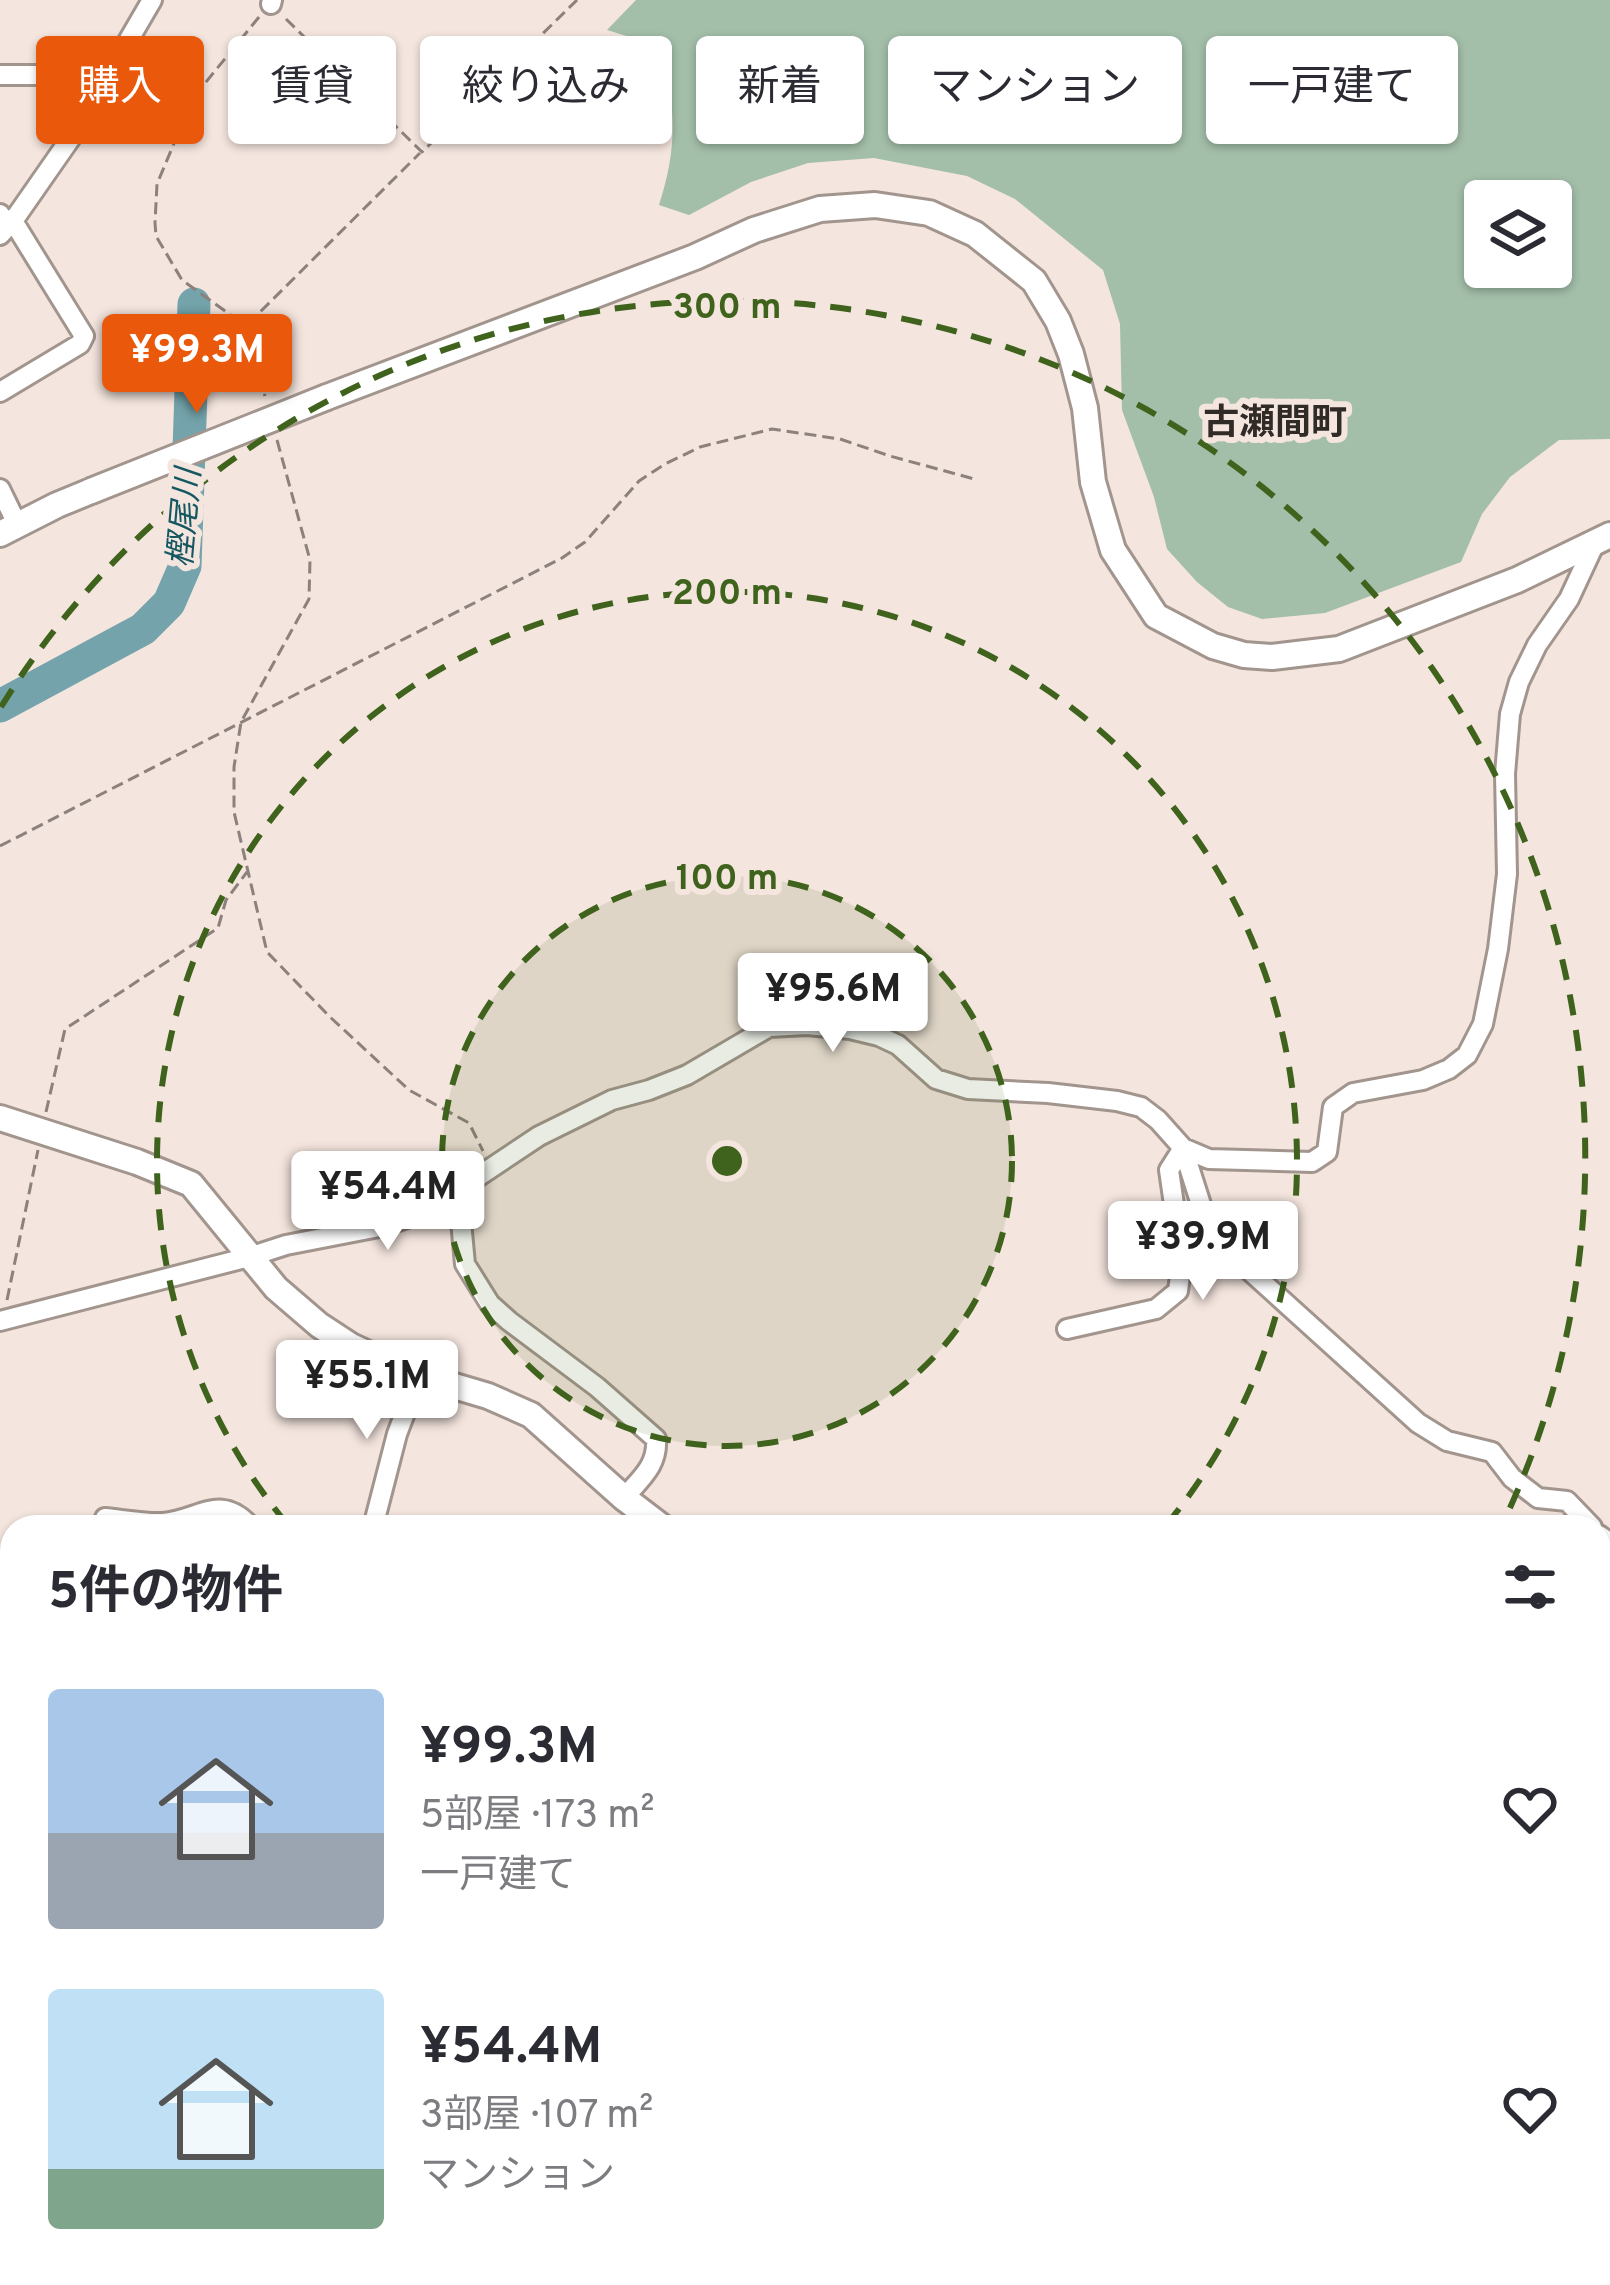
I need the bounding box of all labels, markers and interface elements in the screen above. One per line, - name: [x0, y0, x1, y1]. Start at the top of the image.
- chip: 購入: [36, 36, 204, 144]
- chip: 賃貸: [228, 36, 396, 144]
- chip: 絞り込み: [420, 36, 672, 144]
- chip: 新着: [696, 36, 864, 144]
- chip: マンション: [888, 36, 1182, 144]
- chip: 一戸建て: [1206, 36, 1458, 144]
- map controls: [1464, 180, 1572, 288]
- button: layers: [1464, 180, 1572, 288]
- text: 300 m: [672, 286, 782, 332]
- pin: ¥99.3M: [99, 314, 295, 416]
- text: ¥99.3M: [129, 328, 265, 377]
- district label: 古瀬間町: [1203, 402, 1347, 448]
- water label: 樫尾川: [162, 464, 212, 569]
- text: 200 m: [672, 572, 782, 618]
- text: 100 m: [676, 857, 778, 903]
- pin: ¥95.6M: [735, 953, 931, 1055]
- text: ¥95.6M: [765, 967, 901, 1016]
- centre of rings: [706, 1140, 748, 1182]
- pin: ¥54.4M: [290, 1151, 486, 1253]
- text: ¥54.4M: [318, 1165, 458, 1214]
- pin: ¥39.9M: [1105, 1201, 1301, 1303]
- text: ¥39.9M: [1135, 1215, 1271, 1264]
- pin: ¥55.1M: [269, 1340, 465, 1442]
- text: ¥55.1M: [303, 1354, 431, 1403]
- icon: filters: [1497, 1554, 1563, 1620]
- text: 5件の物件: [48, 1562, 283, 1627]
- text: ¥99.3M: [420, 1717, 598, 1782]
- icon: home: [144, 1737, 288, 1881]
- icon: heart: [1497, 1776, 1563, 1842]
- text: 5部屋 · 173 m²: [420, 1793, 655, 1842]
- text: 一戸建て: [420, 1853, 576, 1902]
- text: ¥54.4M: [420, 2017, 602, 2082]
- icon: home: [144, 2037, 288, 2181]
- icon: heart: [1497, 2076, 1563, 2142]
- text: 3部屋 · 107 m²: [420, 2093, 653, 2142]
- text: マンション: [420, 2153, 615, 2202]

